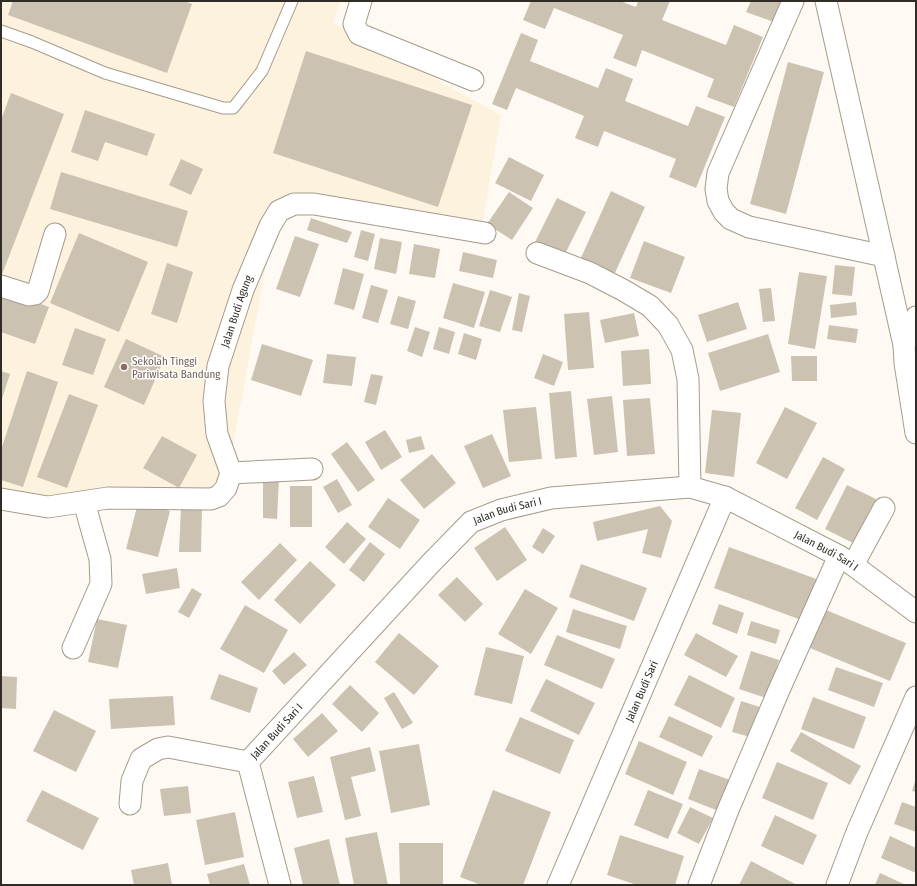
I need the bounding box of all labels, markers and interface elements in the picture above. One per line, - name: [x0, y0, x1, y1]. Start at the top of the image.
- street label: Jalan Budi Agung: [219, 272, 256, 349]
- place label: Sekolah Tinggi Pariwisata Bandung: [132, 355, 221, 381]
- marker: Sekolah Tinggi Pariwisata Bandung: [119, 362, 129, 372]
- street label: Jalan Budi Sari I: [471, 494, 543, 527]
- street label: Jalan Budi Sari I: [792, 528, 861, 574]
- street label: Jalan Budi Sari: [623, 659, 661, 724]
- street label: Jalan Budi Sari I: [248, 701, 306, 762]

